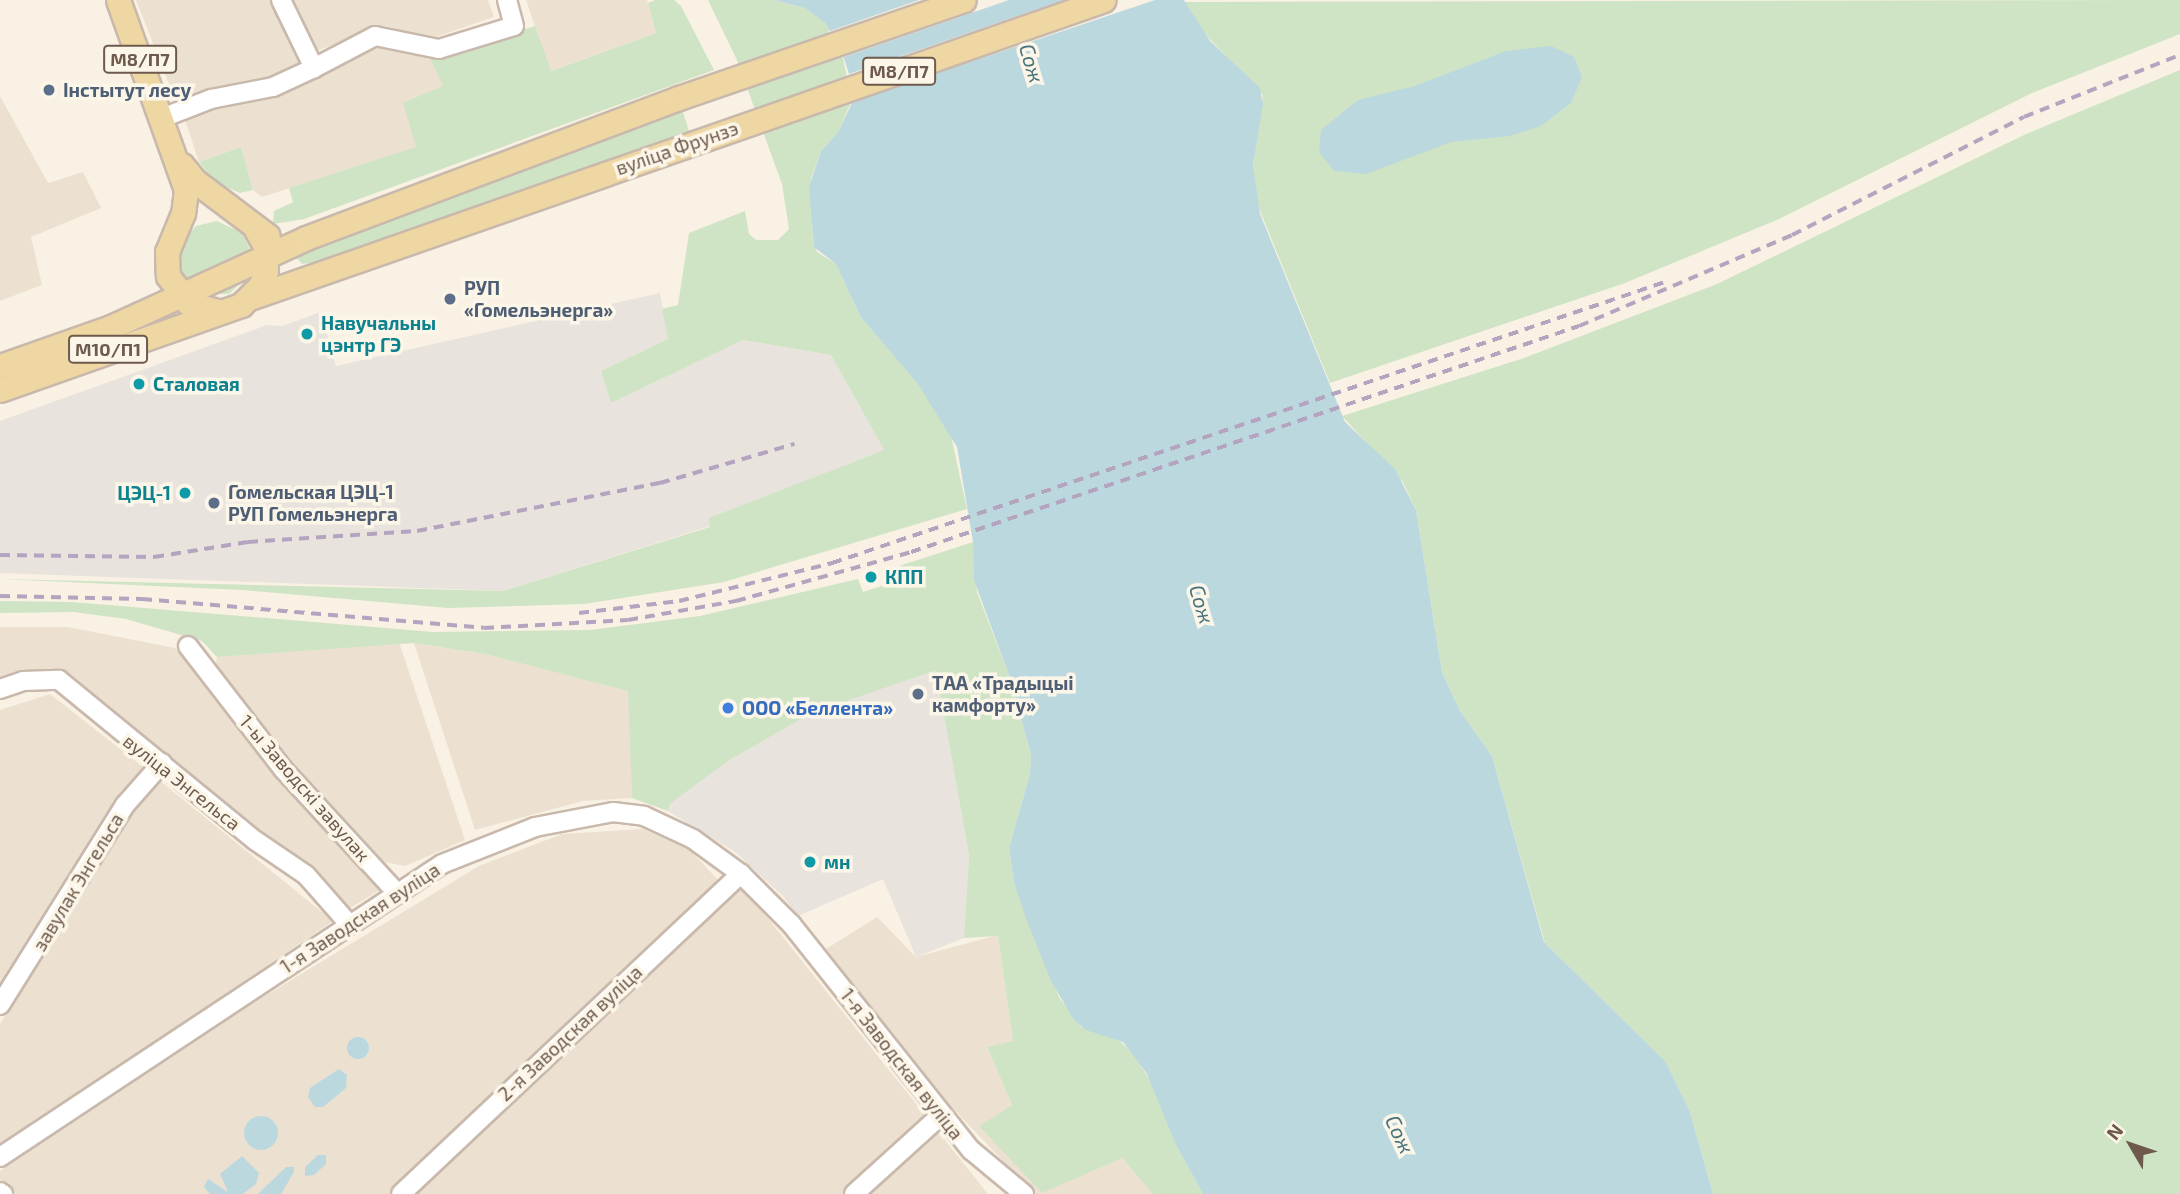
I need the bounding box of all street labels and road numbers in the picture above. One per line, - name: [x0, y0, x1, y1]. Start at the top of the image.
- road number: М8/П7: [102, 44, 178, 74]
- road number: М8/П7: [860, 56, 937, 86]
- street label: вуліца Фрунзэ: [613, 116, 741, 180]
- road number: М10/П1: [68, 334, 148, 363]
- street label: 1-ы Заводскі завулак: [235, 710, 375, 866]
- street label: вуліца Энгельса: [119, 729, 245, 835]
- street label: завулак Энгельса: [28, 809, 128, 955]
- street label: 1-я Заводская вуліца: [276, 858, 444, 978]
- street label: 2-я Заводская вуліца: [493, 960, 647, 1106]
- street label: 1-я Заводская вуліца: [836, 984, 968, 1144]

